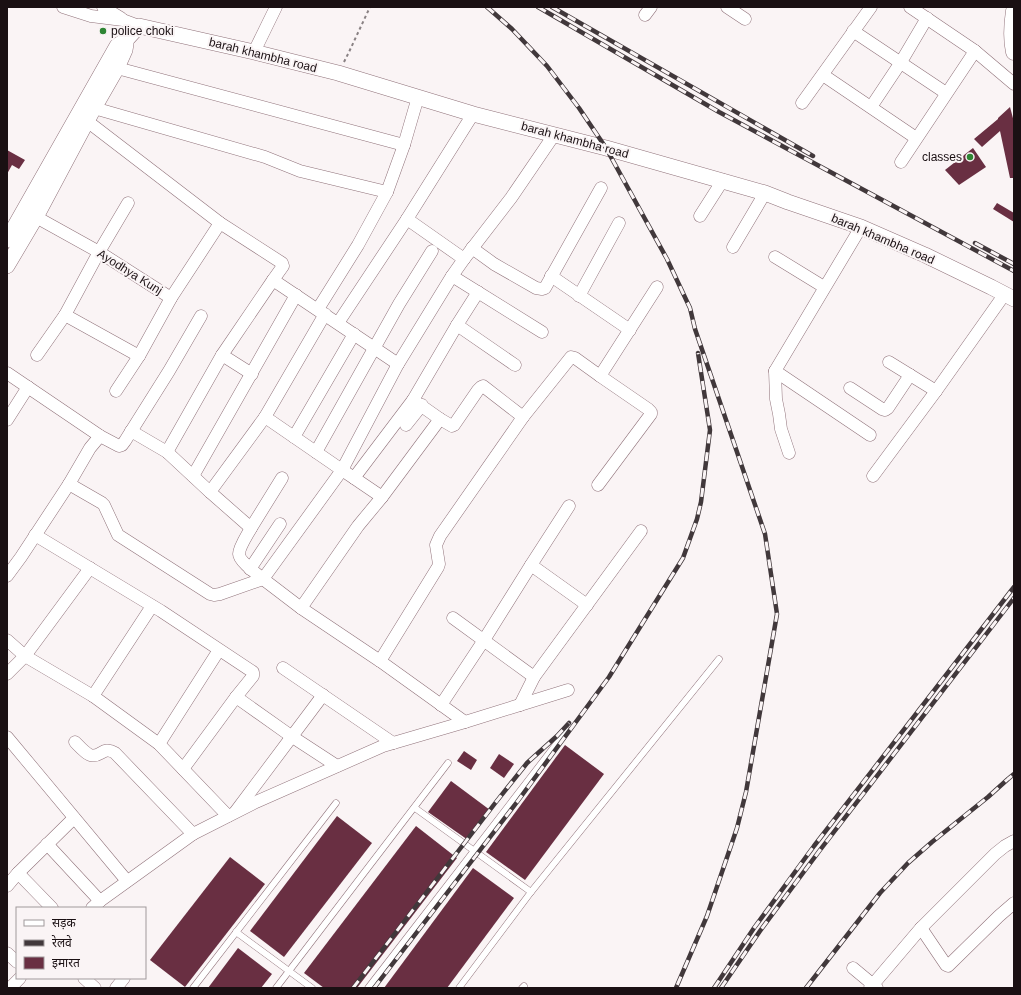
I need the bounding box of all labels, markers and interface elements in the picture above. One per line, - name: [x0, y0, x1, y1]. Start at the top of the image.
- place label: police choki: [111, 24, 174, 38]
- marker: police choki: [98, 26, 108, 36]
- street label: barah khambha road: [208, 35, 318, 75]
- street label: barah khambha road: [520, 119, 630, 161]
- place label: classes: [922, 150, 962, 164]
- marker: classes: [965, 152, 975, 162]
- street label: barah khambha road: [829, 211, 937, 267]
- street label: Ayodhya Kunj: [95, 246, 165, 298]
- legend: [16, 907, 146, 979]
- text: सड़क: [52, 916, 77, 930]
- text: रेलवे: [52, 935, 72, 950]
- text: इमारत: [52, 956, 81, 970]

